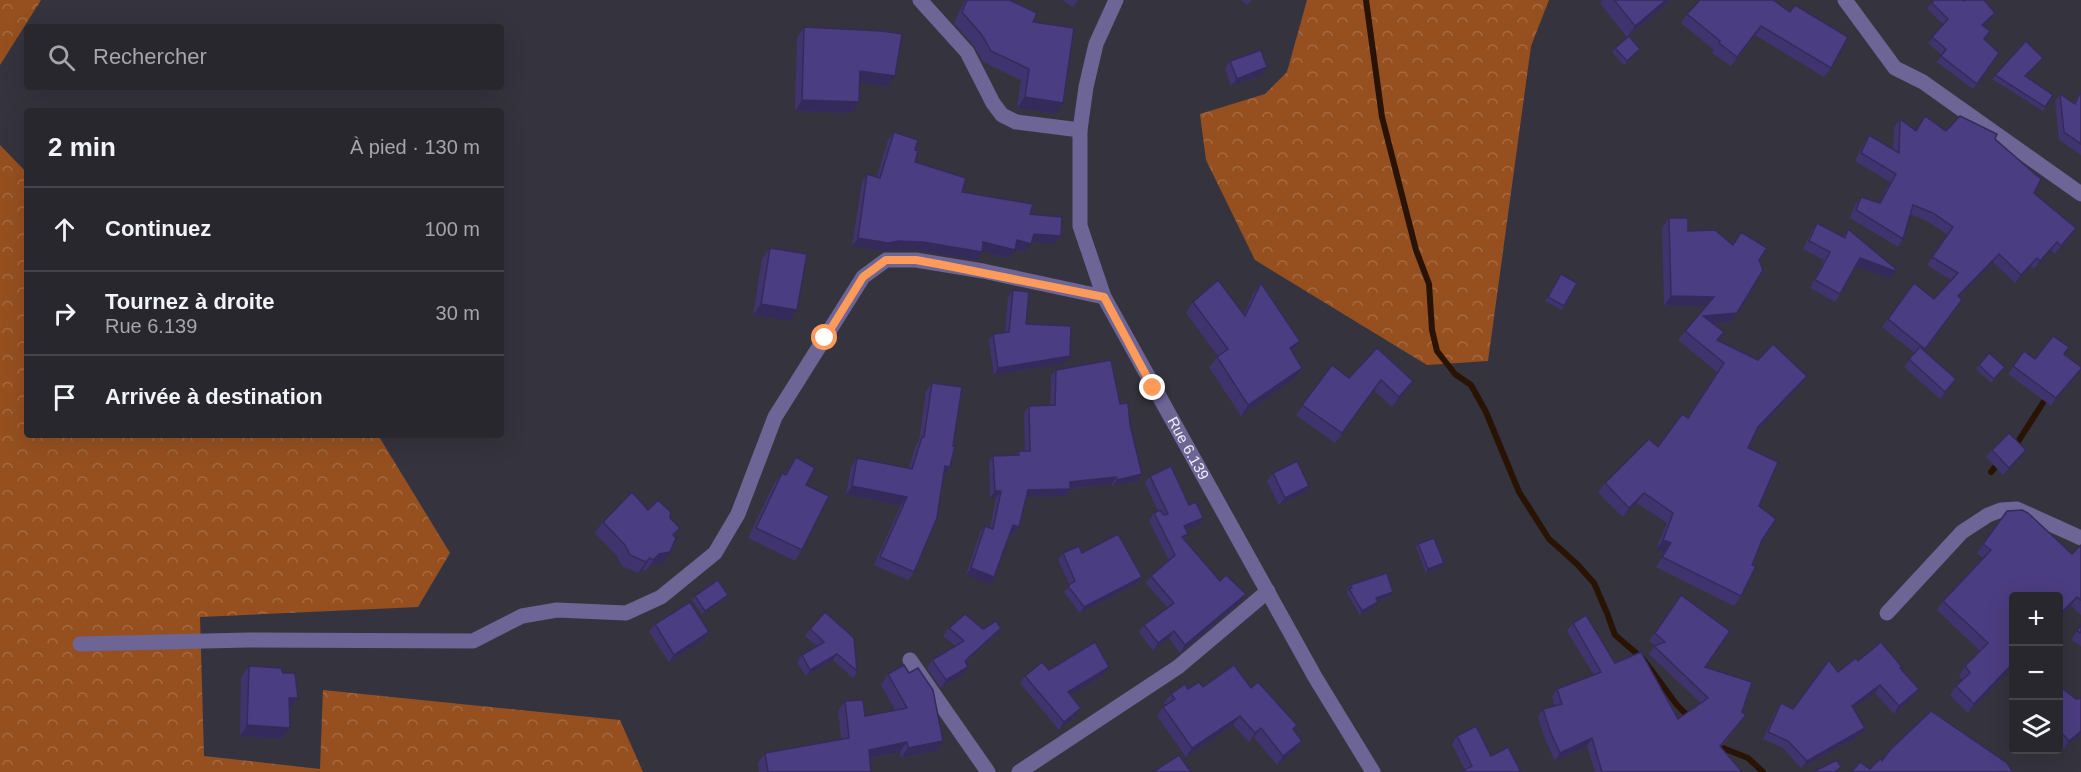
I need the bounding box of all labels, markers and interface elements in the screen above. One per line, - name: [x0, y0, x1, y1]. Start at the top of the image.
- search box: [24, 24, 504, 90]
- icon: search: [45, 41, 78, 74]
- text: Rechercher: [93, 44, 207, 69]
- text: 2 min: [48, 132, 116, 162]
- text: À pied · 130 m: [350, 136, 480, 158]
- icon: ahead: [48, 213, 81, 246]
- text: Continuez: [105, 216, 211, 241]
- text: 100 m: [424, 218, 480, 240]
- text: Tournez à droite: [105, 289, 275, 314]
- icon: right: [48, 297, 81, 330]
- text: 30 m: [436, 302, 480, 324]
- text: Rue 6.139: [105, 315, 197, 337]
- route start: [811, 324, 837, 350]
- route end: [1139, 374, 1165, 400]
- icon: arrive: [48, 381, 81, 414]
- text: Arrivée à destination: [105, 384, 323, 409]
- street label: Rue 6.139: [1164, 414, 1213, 483]
- map controls: [2009, 592, 2063, 754]
- button: +: [2009, 592, 2063, 646]
- button: −: [2009, 646, 2063, 700]
- button: layers: [2009, 700, 2063, 754]

